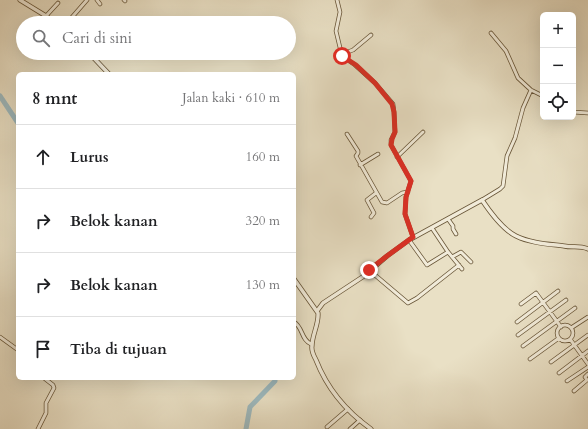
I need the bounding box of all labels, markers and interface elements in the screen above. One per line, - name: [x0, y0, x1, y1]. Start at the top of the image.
- map controls: [540, 12, 576, 120]
- button: +: [540, 12, 576, 48]
- search box: [16, 16, 296, 60]
- icon: search: [30, 27, 52, 49]
- text: Cari di sini: [62, 28, 132, 48]
- route start: [333, 47, 351, 65]
- button: −: [540, 48, 576, 84]
- button: locate: [540, 84, 576, 120]
- text: 8 mnt: [32, 87, 77, 110]
- text: Jalan kaki · 610 m: [182, 89, 280, 107]
- icon: ahead: [32, 146, 54, 168]
- text: Lurus: [70, 147, 109, 167]
- text: 160 m: [246, 148, 280, 166]
- icon: right: [32, 210, 54, 232]
- text: Belok kanan: [70, 211, 158, 231]
- text: 320 m: [246, 212, 280, 230]
- route end: [360, 261, 378, 279]
- icon: right: [32, 274, 54, 296]
- text: Belok kanan: [70, 275, 158, 295]
- text: 130 m: [246, 276, 280, 294]
- icon: arrive: [32, 338, 54, 360]
- text: Tiba di tujuan: [70, 339, 167, 359]

